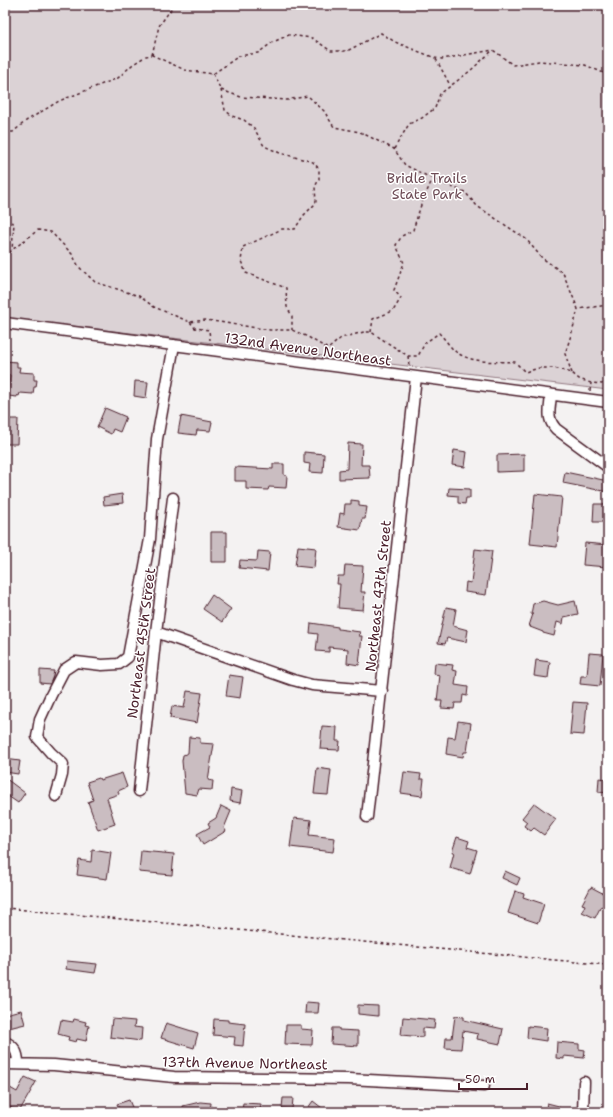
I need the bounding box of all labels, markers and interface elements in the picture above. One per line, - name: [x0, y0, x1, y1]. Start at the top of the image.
- park label: Bridle Trails State Park: [387, 169, 467, 203]
- street label: 132nd Avenue Northeast: [223, 328, 393, 370]
- street label: Northeast 47th Street: [361, 519, 395, 673]
- street label: Northeast 45th Street: [123, 566, 159, 720]
- street label: 137th Avenue Northeast: [162, 1053, 328, 1073]
- scale bar: [459, 1065, 527, 1091]
- text: 50 m: [465, 1071, 495, 1087]

